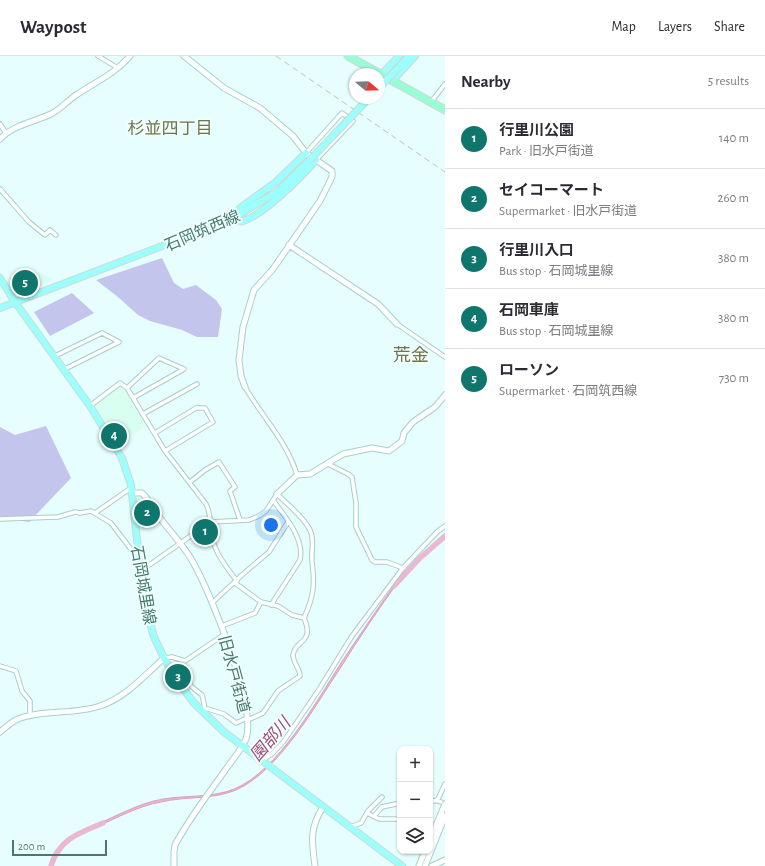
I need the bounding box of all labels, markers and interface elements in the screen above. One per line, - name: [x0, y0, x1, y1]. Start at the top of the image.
- text: Waypost: [20, 18, 87, 37]
- text: Map: [611, 20, 636, 34]
- text: Layers: [658, 20, 692, 34]
- text: Share: [714, 20, 745, 34]
- north arrow: [349, 68, 385, 104]
- text: Nearby: [461, 73, 511, 90]
- text: 5 results: [708, 75, 749, 88]
- district label: 杉並四丁目: [128, 119, 213, 137]
- text: 行里川公園: [499, 123, 574, 138]
- text: 1: [472, 132, 476, 145]
- text: 140 m: [719, 132, 749, 145]
- text: Park · 旧水戸街道: [499, 145, 594, 158]
- text: セイコーマート: [499, 183, 604, 198]
- text: 2: [471, 192, 477, 205]
- text: 260 m: [718, 192, 749, 205]
- text: Supermarket · 旧水戸街道: [499, 205, 637, 218]
- street label: 石岡筑西線: [162, 207, 242, 254]
- text: 行里川入口: [499, 243, 574, 258]
- text: 3: [471, 252, 477, 265]
- text: 380 m: [718, 252, 749, 265]
- text: Bus stop · 石岡城里線: [499, 265, 614, 278]
- pin: 5: [12, 268, 38, 298]
- text: 石岡車庫: [499, 303, 559, 318]
- text: 4: [471, 312, 477, 325]
- text: 380 m: [718, 312, 749, 325]
- text: Bus stop · 石岡城里線: [499, 325, 614, 338]
- district label: 荒金: [393, 346, 429, 365]
- text: ローソン: [499, 363, 559, 378]
- text: 5: [471, 372, 477, 385]
- text: 730 m: [719, 372, 749, 385]
- text: Supermarket · 石岡筑西線: [499, 385, 637, 398]
- pin: 4: [101, 421, 127, 451]
- pin: 2: [134, 498, 160, 528]
- your location: [261, 515, 281, 535]
- pin: 1: [192, 517, 218, 547]
- street label: 石岡城里線: [128, 544, 159, 626]
- street label: 旧水戸街道: [216, 633, 253, 715]
- pin: 3: [165, 662, 191, 692]
- water label: 園部川: [246, 712, 295, 764]
- map controls: [397, 746, 433, 854]
- button: +: [397, 746, 433, 782]
- button: −: [397, 782, 433, 818]
- button: layers: [397, 818, 433, 854]
- scale bar: [12, 838, 107, 857]
- text: 200 m: [18, 841, 45, 852]

